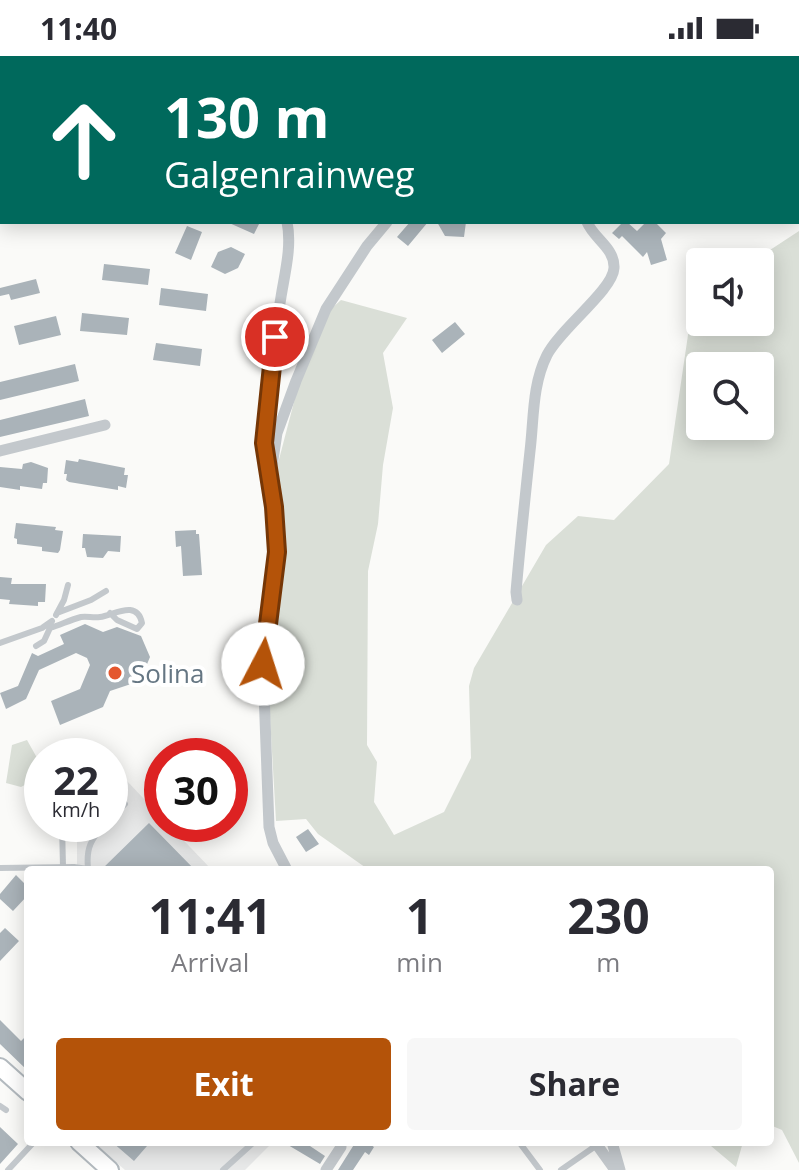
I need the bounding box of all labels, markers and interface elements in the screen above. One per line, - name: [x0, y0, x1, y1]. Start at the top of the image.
- text: 11:40: [40, 8, 117, 49]
- text: 130 m: [164, 78, 330, 154]
- icon: ahead: [32, 88, 136, 192]
- text: Galgenrainweg: [164, 150, 415, 199]
- map controls: [686, 248, 774, 440]
- button: sound: [686, 248, 774, 336]
- pin: [241, 303, 309, 371]
- icon: arrive: [253, 315, 297, 359]
- button: search: [686, 352, 774, 440]
- position arrow: [221, 622, 305, 706]
- place label: Solina: [131, 655, 204, 691]
- marker: Solina: [106, 664, 124, 682]
- speed limit sign: 30: [144, 738, 248, 842]
- text: 22: [53, 752, 99, 807]
- text: km/h: [52, 796, 100, 823]
- text: 11:41: [148, 883, 272, 948]
- text: 1: [406, 883, 433, 948]
- text: 230: [567, 883, 650, 948]
- text: Arrival: [171, 944, 249, 980]
- text: min: [396, 944, 443, 980]
- text: m: [596, 944, 620, 980]
- button: Exit: [56, 1038, 391, 1130]
- button: Share: [407, 1038, 742, 1130]

